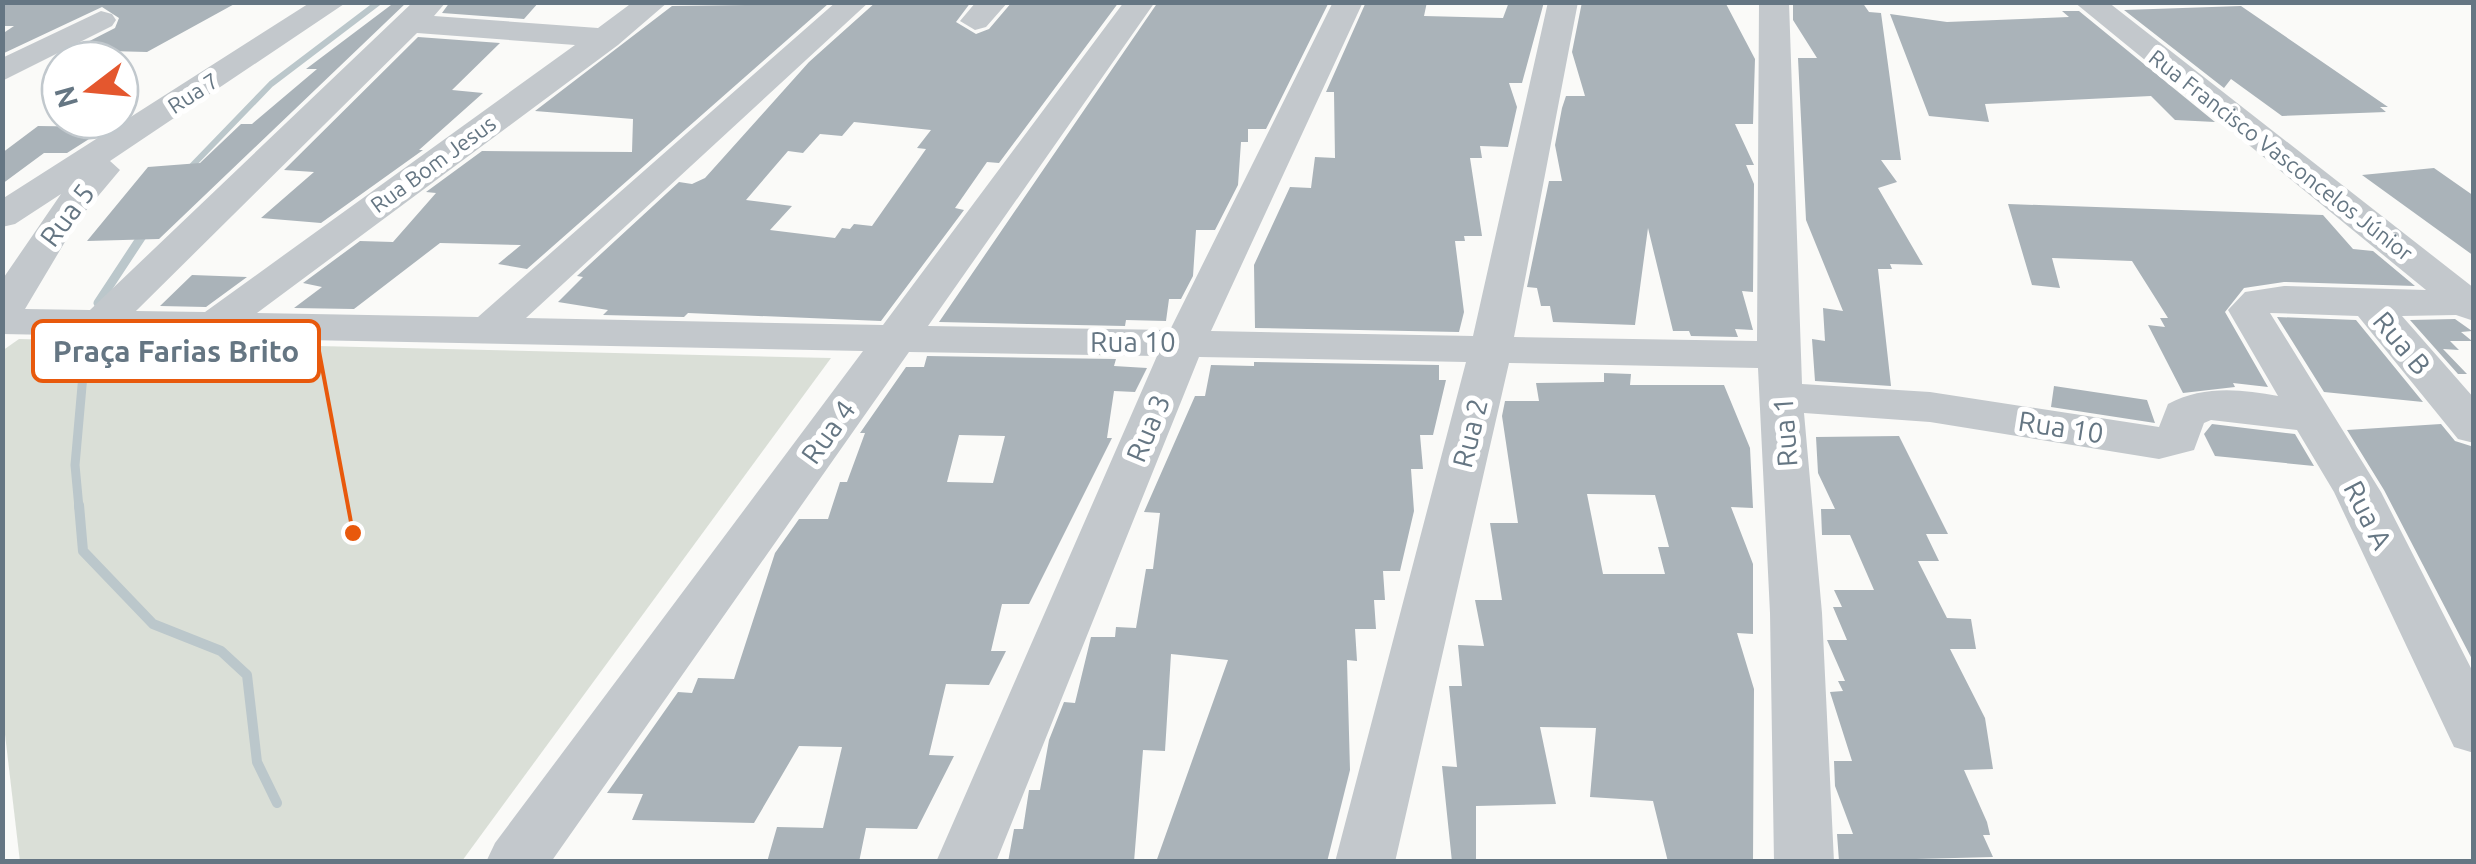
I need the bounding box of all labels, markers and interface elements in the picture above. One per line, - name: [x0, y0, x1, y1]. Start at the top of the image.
- north arrow: [40, 40, 140, 140]
- street label: Rua Francisco Vasconcelos Júnior: [2145, 44, 2418, 266]
- street label: Rua 7: [163, 67, 223, 118]
- text: N: [48, 83, 83, 111]
- street label: Rua Bom Jesus: [365, 110, 500, 217]
- street label: Rua 5: [33, 177, 100, 252]
- street label: Rua B: [2367, 305, 2437, 380]
- callout: Praça Farias Brito: [33, 321, 319, 381]
- street label: Rua 10: [1090, 326, 1176, 357]
- text: Praça Farias Brito: [53, 334, 299, 368]
- street label: Rua 3: [1120, 390, 1175, 466]
- street label: Rua 4: [794, 394, 861, 469]
- street label: Rua 2: [1446, 395, 1493, 471]
- street label: Rua 1: [1767, 396, 1802, 468]
- street label: Rua 10: [2016, 404, 2106, 449]
- street label: Rua A: [2338, 475, 2399, 554]

